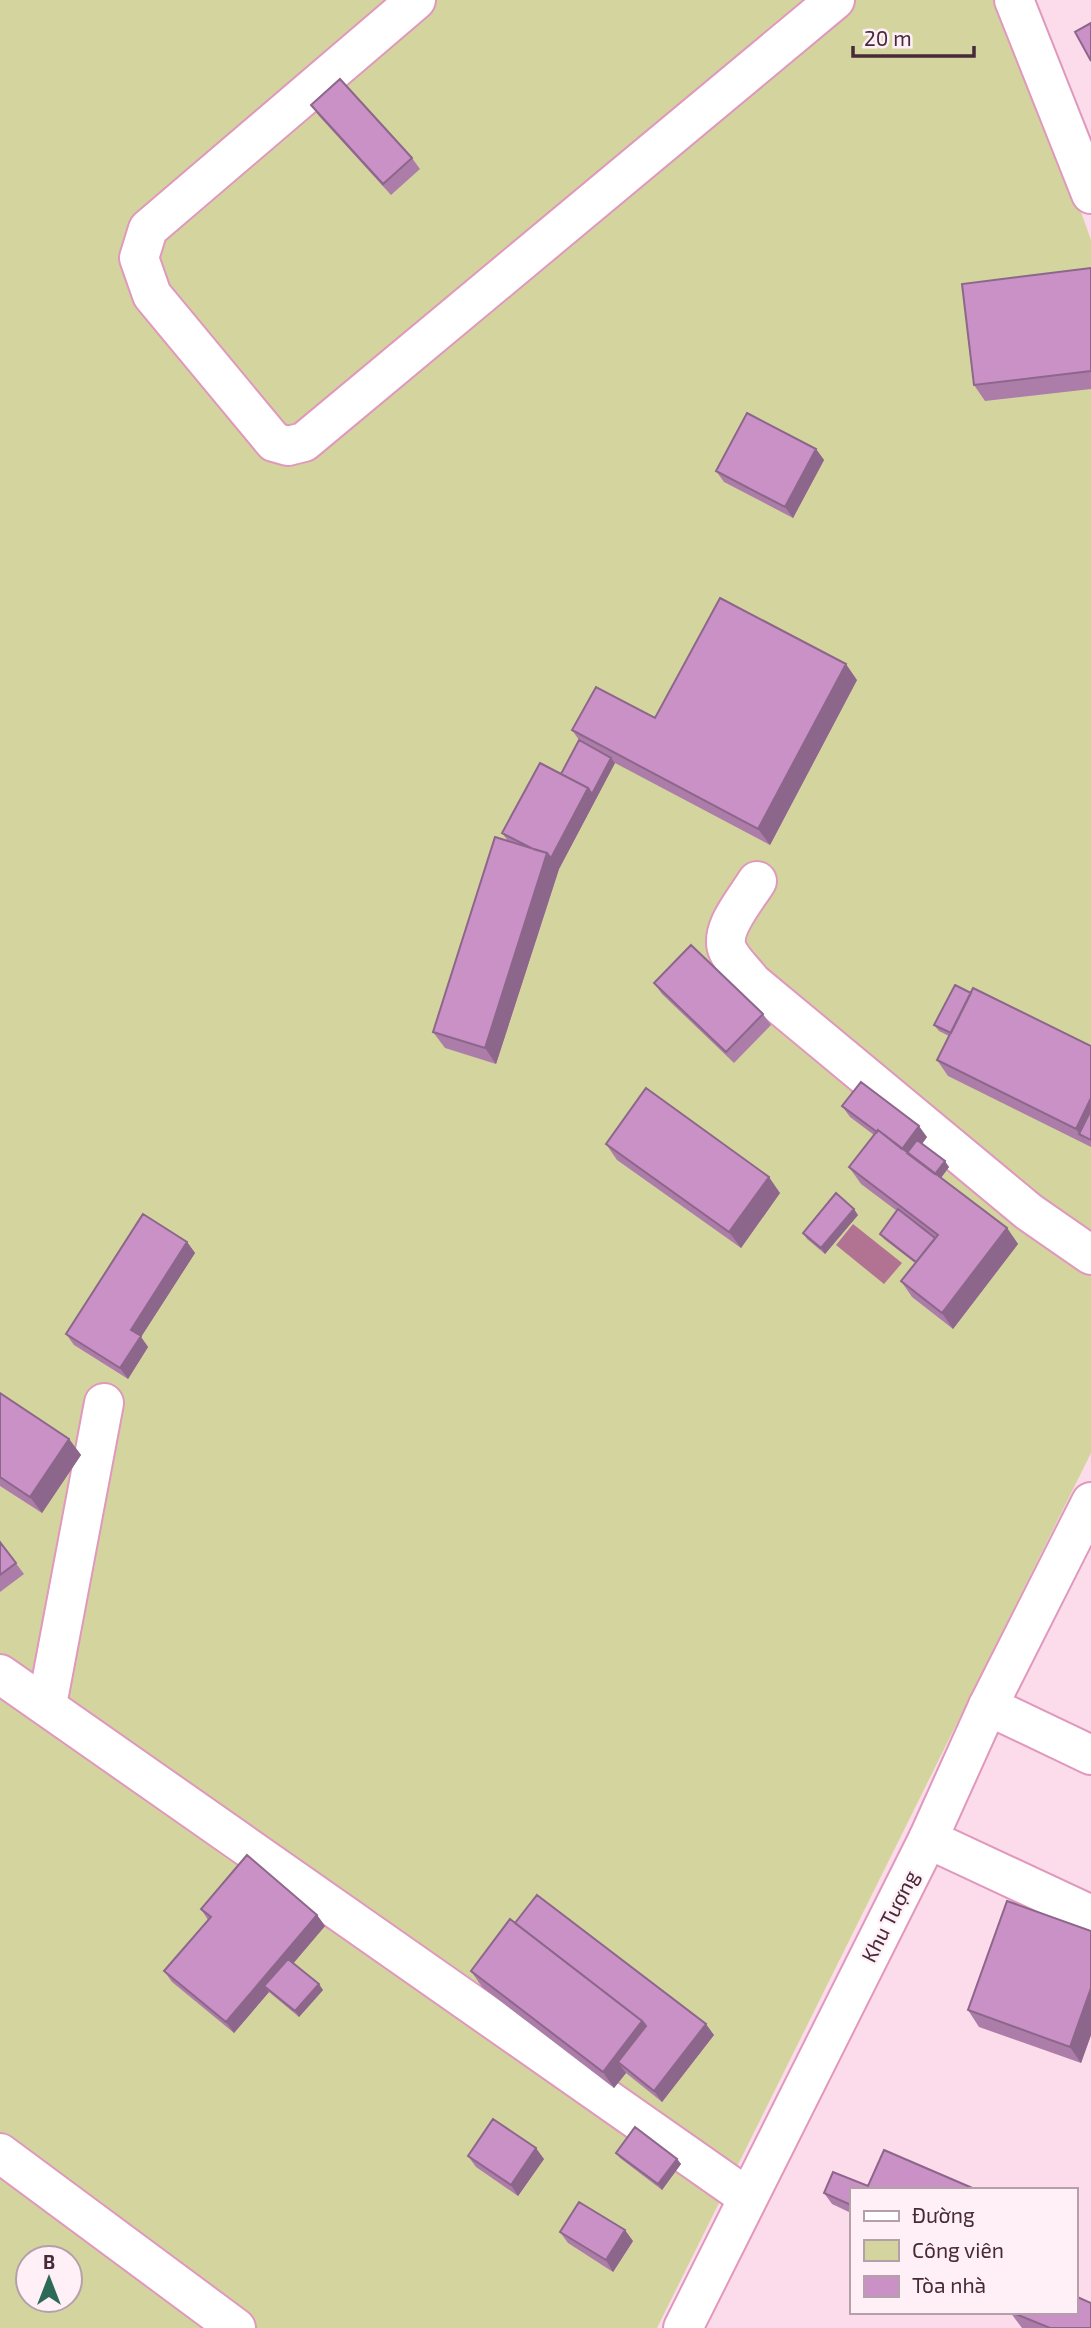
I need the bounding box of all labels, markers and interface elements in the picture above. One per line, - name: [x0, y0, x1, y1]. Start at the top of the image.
- scale bar: [853, 14, 974, 58]
- text: 20 m: [864, 25, 912, 50]
- street label: Khu Tượng: [855, 1866, 923, 1966]
- legend: [850, 2188, 1077, 2314]
- text: Đường: [912, 2202, 975, 2227]
- text: Công viên: [912, 2237, 1004, 2262]
- north arrow: [14, 2244, 84, 2314]
- text: B: [43, 2250, 55, 2273]
- text: Tòa nhà: [912, 2272, 986, 2297]

